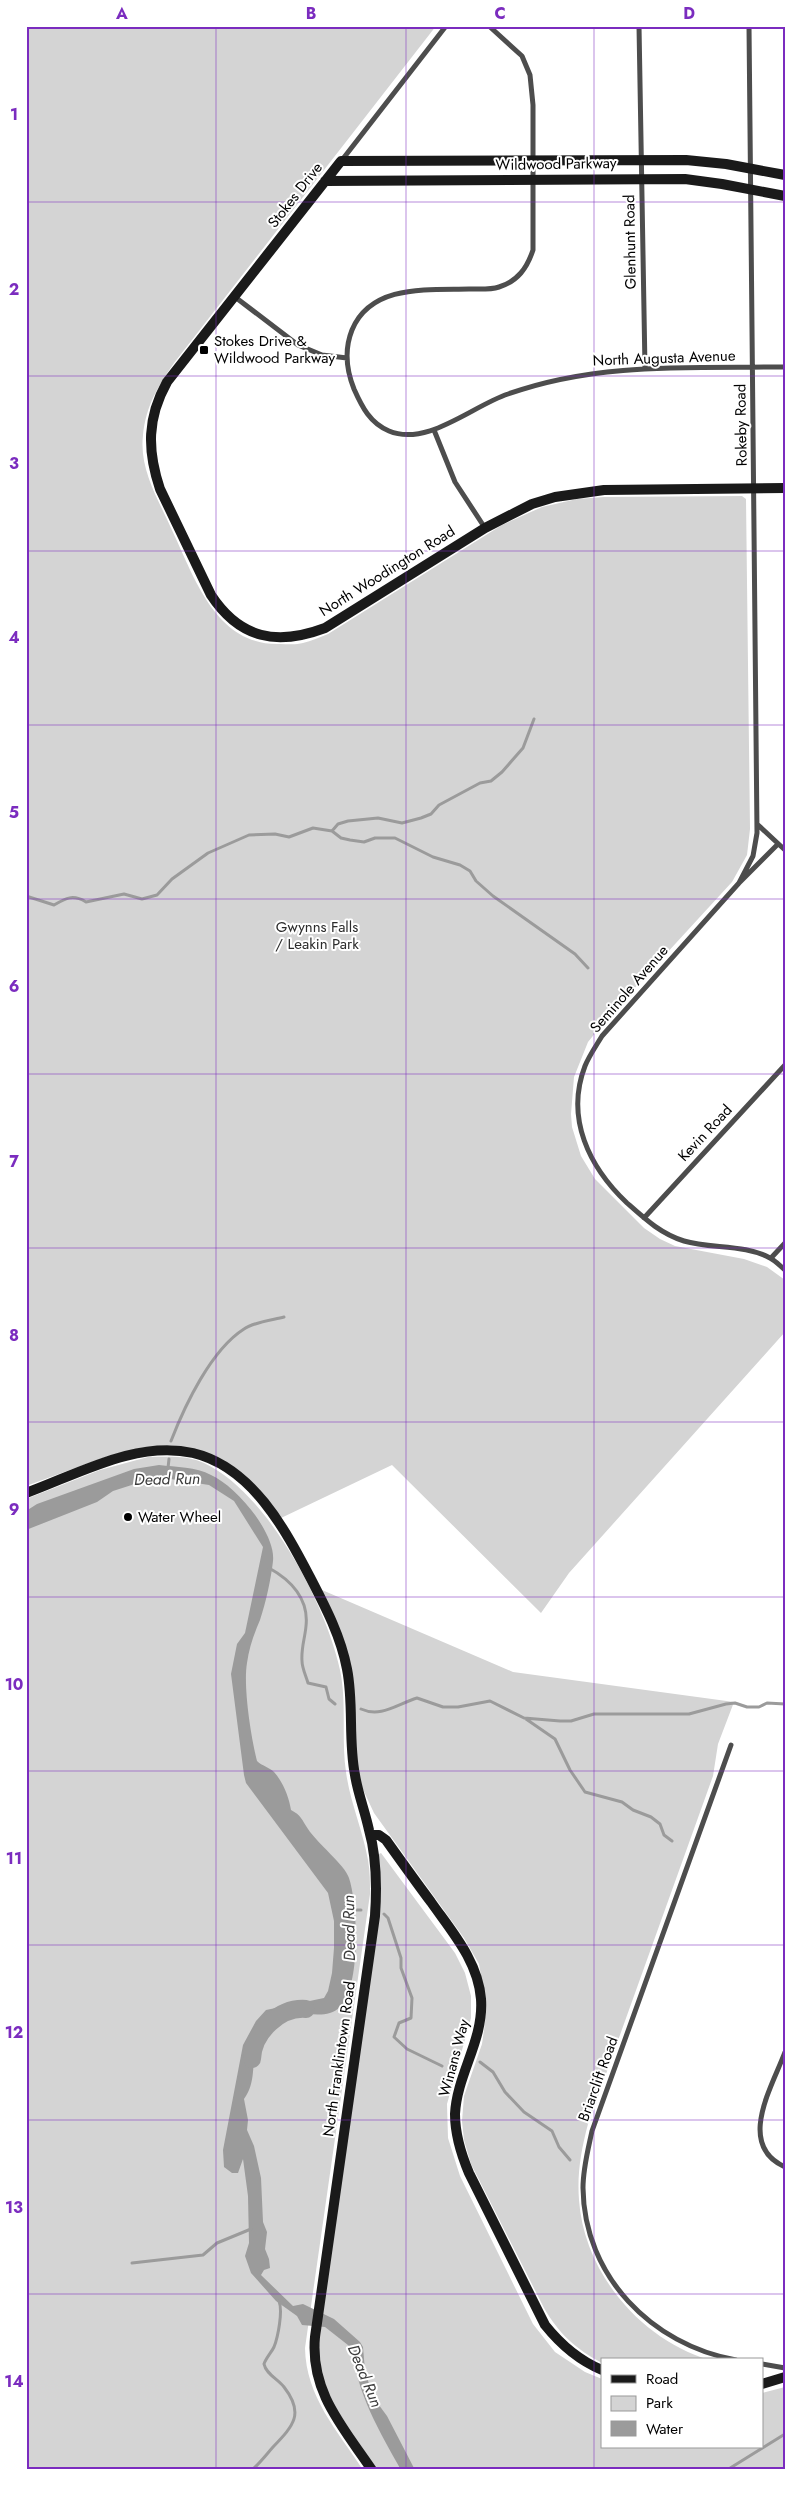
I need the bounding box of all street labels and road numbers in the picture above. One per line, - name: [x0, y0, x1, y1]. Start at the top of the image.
- street label: Wildwood Parkway: [495, 152, 617, 176]
- street label: Stokes Drive: [262, 157, 328, 233]
- street label: Glenhunt Road: [618, 194, 642, 290]
- street label: North Augusta Avenue: [592, 345, 736, 371]
- street label: Rokeby Road: [729, 384, 753, 466]
- street label: North Woodington Road: [315, 520, 459, 622]
- street label: Seminole Avenue: [585, 940, 674, 1038]
- street label: Kevin Road: [673, 1100, 737, 1166]
- street label: North Franklintown Road: [317, 1980, 361, 2138]
- street label: Winans Way: [433, 2016, 475, 2099]
- street label: Briarclift Road: [572, 2034, 624, 2124]

